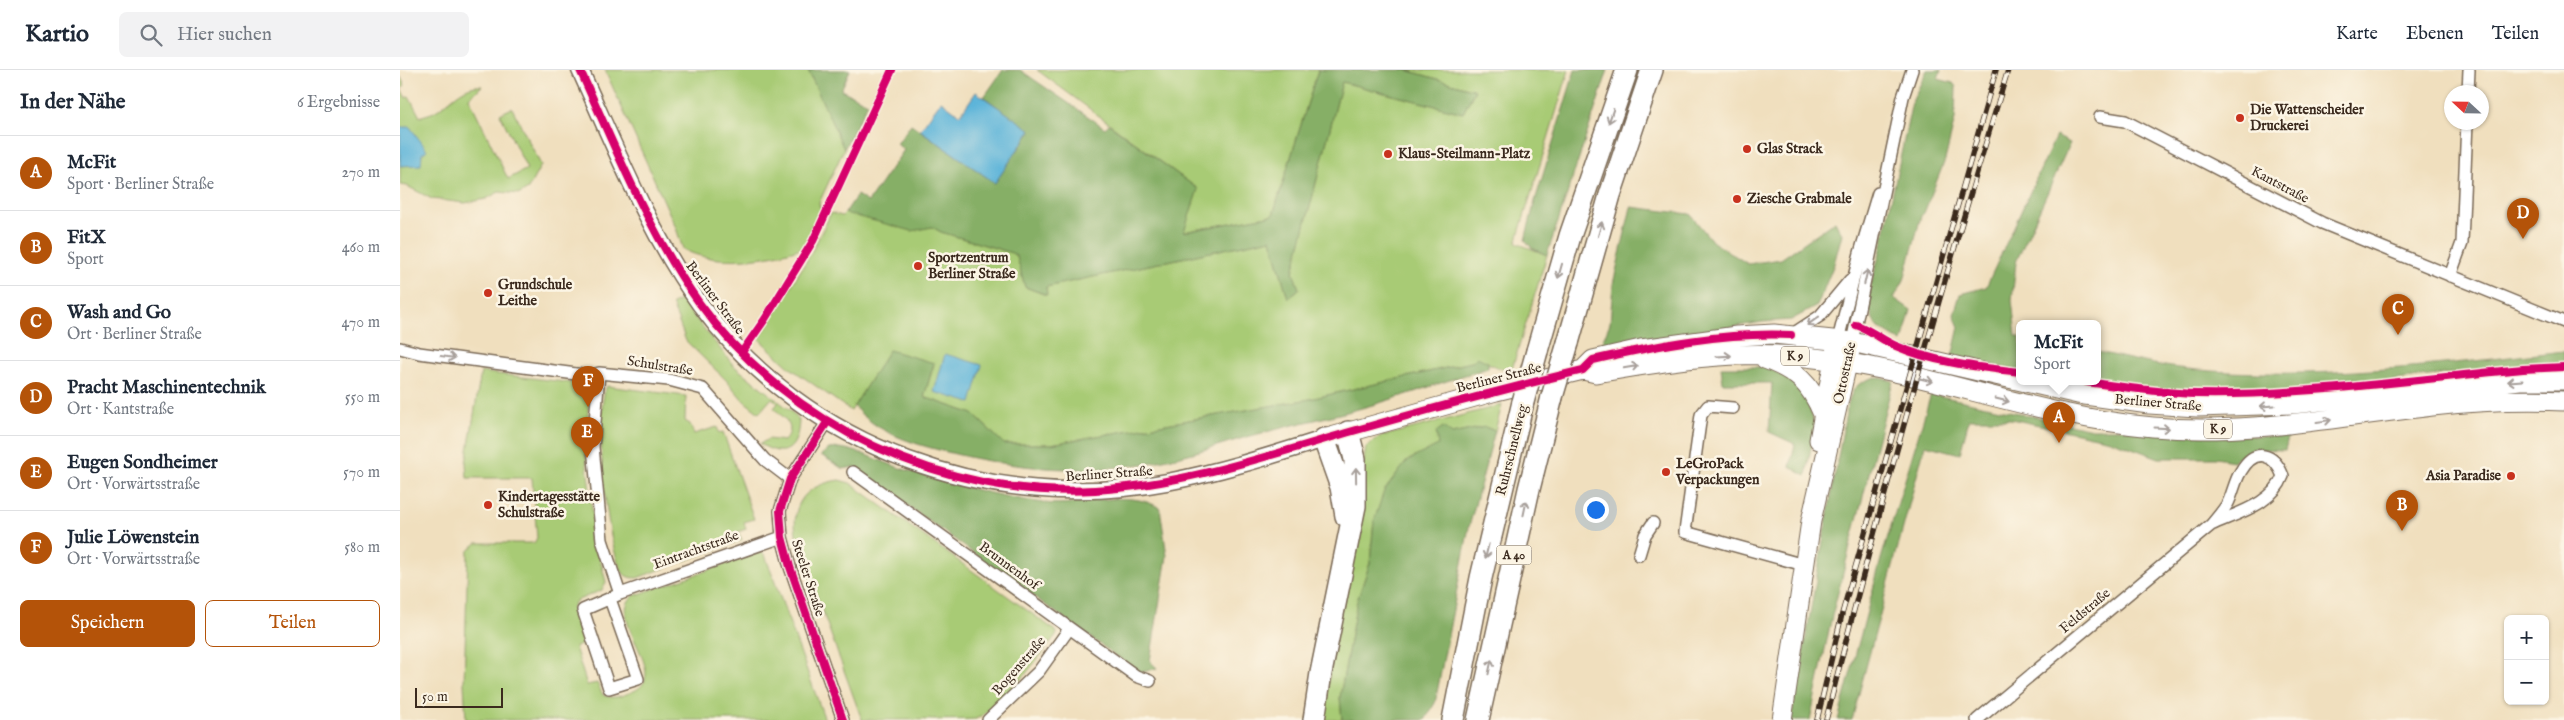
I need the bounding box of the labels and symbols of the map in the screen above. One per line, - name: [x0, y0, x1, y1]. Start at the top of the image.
- north arrow: [2444, 85, 2489, 130]
- place label: Die Wattenscheider Druckerei: [2250, 101, 2365, 135]
- one-way arrow: [1605, 108, 1615, 124]
- marker: Die Wattenscheider Druckerei: [2234, 112, 2246, 124]
- place label: Glas Strack: [1757, 140, 1823, 158]
- marker: Glas Strack: [1741, 143, 1753, 155]
- place label: Klaus-Steilmann-Platz: [1398, 145, 1531, 163]
- marker: Klaus-Steilmann-Platz: [1382, 148, 1394, 160]
- street label: Kantstraße: [2248, 162, 2313, 208]
- place label: Ziesche Grabmale: [1747, 190, 1852, 208]
- marker: Ziesche Grabmale: [1731, 193, 1743, 205]
- pin: D: [2507, 198, 2539, 239]
- one-way arrow: [1596, 221, 1606, 237]
- place label: Sportzentrum Berliner Straße: [928, 249, 1016, 283]
- street label: Berliner Straße: [682, 258, 749, 339]
- marker: Sportzentrum Berliner Straße: [912, 260, 924, 272]
- one-way arrow: [1555, 262, 1565, 278]
- one-way arrow: [1862, 270, 1871, 286]
- place label: Grundschule Leithe: [498, 276, 573, 310]
- marker: Grundschule Leithe: [482, 287, 494, 299]
- pin: C: [2382, 294, 2414, 335]
- one-way arrow: [1806, 316, 1820, 326]
- street label: Ottostraße: [1830, 340, 1861, 406]
- road number: K 9: [1781, 346, 1809, 366]
- one-way arrow: [1716, 351, 1732, 360]
- street label: Schulstraße: [626, 352, 695, 380]
- one-way arrow: [439, 353, 455, 363]
- street label: Berliner Straße: [1454, 359, 1544, 397]
- one-way arrow: [1623, 361, 1639, 371]
- pin: F: [572, 366, 604, 407]
- one-way arrow: [1917, 376, 1933, 386]
- one-way arrow: [2508, 376, 2524, 385]
- street label: Berliner Straße: [2114, 390, 2203, 416]
- one-way arrow: [1994, 396, 2010, 405]
- one-way arrow: [2259, 401, 2275, 411]
- street label: Ruhrschnellweg: [1492, 402, 1532, 497]
- pin: A: [2043, 402, 2075, 443]
- one-way arrow: [2316, 416, 2332, 426]
- pin: E: [571, 417, 603, 458]
- road number: K 9: [2204, 419, 2232, 438]
- one-way arrow: [2154, 423, 2170, 432]
- place label: LeGroPack Verpackungen: [1675, 455, 1760, 489]
- street label: Berliner Straße: [1065, 462, 1154, 486]
- marker: LeGroPack Verpackungen: [1660, 466, 1672, 478]
- one-way arrow: [1351, 467, 1361, 483]
- place label: Asia Paradise: [2425, 467, 2502, 485]
- marker: Asia Paradise: [2505, 470, 2517, 482]
- place label: Kindertagesstätte Schulstraße: [498, 488, 601, 522]
- pin: B: [2386, 490, 2418, 531]
- your location: [1583, 497, 1609, 523]
- marker: Kindertagesstätte Schulstraße: [482, 499, 494, 511]
- one-way arrow: [1520, 501, 1530, 517]
- street label: Eintrachtstraße: [651, 526, 742, 574]
- street label: Steeler Straße: [787, 537, 829, 619]
- street label: Brunnenhof: [975, 538, 1045, 596]
- one-way arrow: [1482, 543, 1491, 559]
- road number: A 40: [1496, 546, 1532, 564]
- street label: Feldstraße: [2056, 584, 2115, 638]
- street label: Bogenstraße: [988, 632, 1050, 699]
- one-way arrow: [1486, 659, 1495, 675]
- scale bar: [415, 685, 502, 708]

